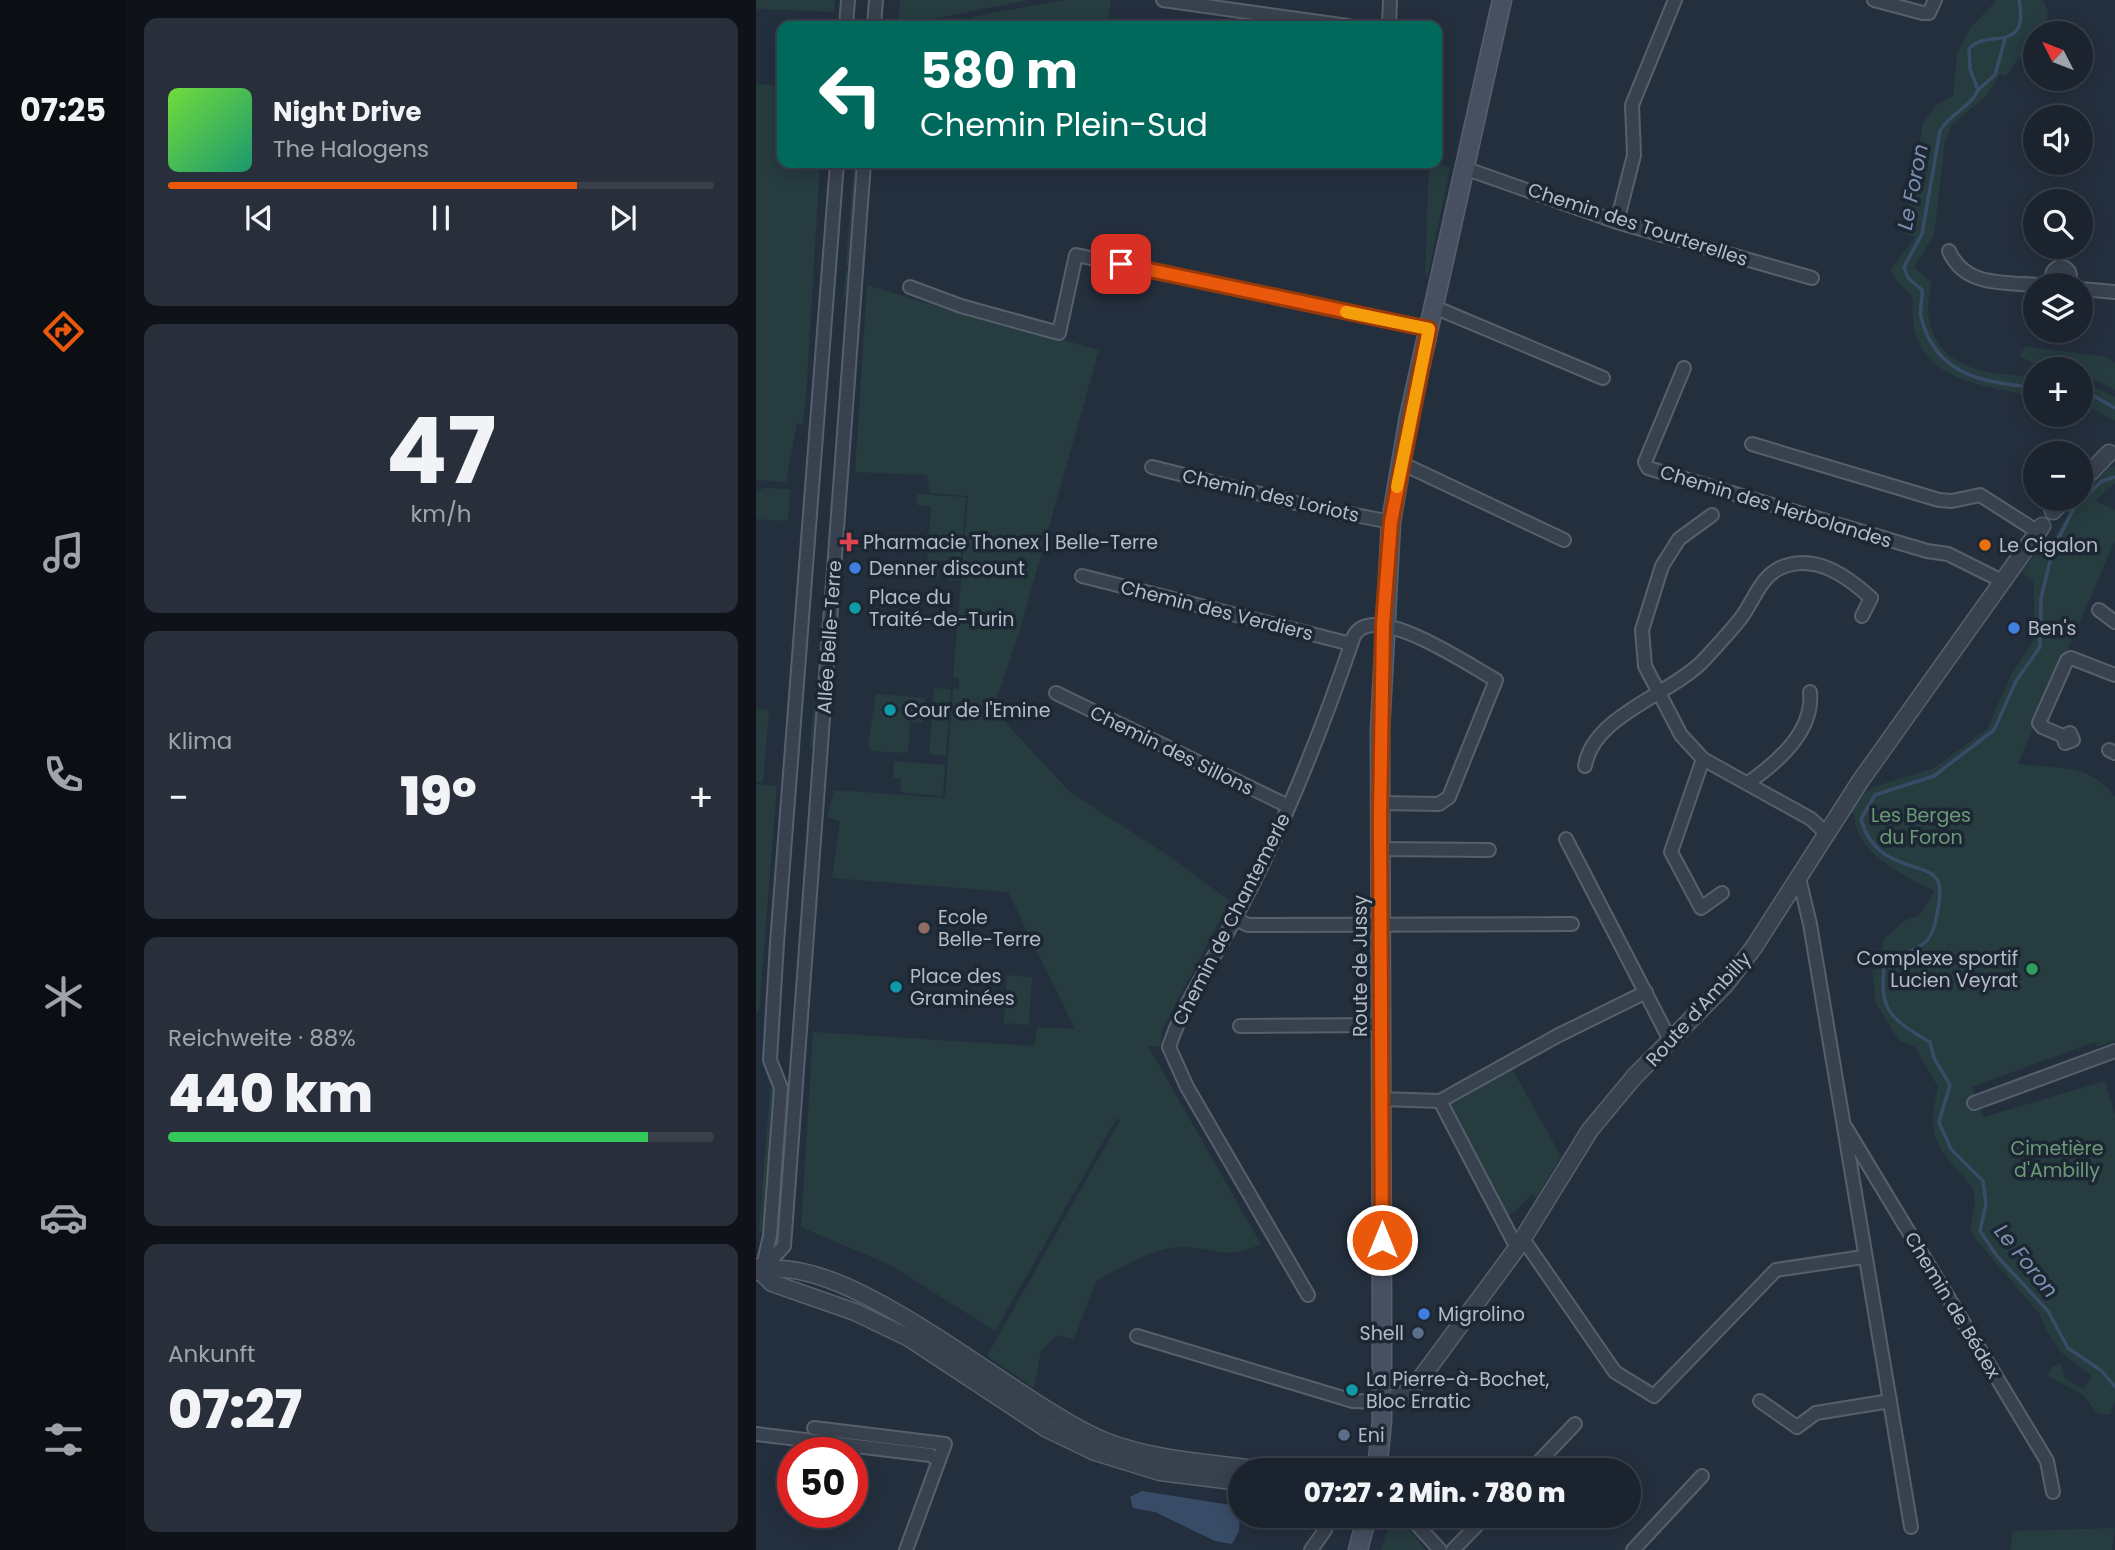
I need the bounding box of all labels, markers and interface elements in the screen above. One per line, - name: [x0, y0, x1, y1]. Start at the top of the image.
- north arrow: [2023, 21, 2093, 91]
- map controls: [2023, 21, 2093, 511]
- text: 580 m: [920, 37, 1078, 105]
- icon: left: [805, 49, 896, 140]
- text: 07:25: [20, 87, 106, 132]
- text: Night Drive: [273, 94, 421, 130]
- text: Chemin Plein-Sud: [920, 102, 1208, 147]
- button: sound: [2023, 105, 2093, 175]
- text: The Halogens: [273, 133, 429, 165]
- water label: Le Foron: [1890, 141, 1935, 232]
- street label: Chemin des Tourterelles: [1524, 176, 1751, 273]
- button: search: [2023, 189, 2093, 259]
- icon: previous: [240, 199, 278, 237]
- icon: pause: [422, 199, 460, 237]
- icon: next: [604, 199, 642, 237]
- pin: [1091, 234, 1151, 294]
- icon: arrive: [1102, 245, 1140, 283]
- button: layers: [2023, 273, 2093, 343]
- icon: directions: [39, 307, 88, 356]
- button: +: [2023, 357, 2093, 427]
- text: 47: [386, 387, 496, 515]
- button: −: [2023, 441, 2093, 511]
- street label: Chemin des Herbolandes: [1657, 458, 1895, 555]
- street label: Chemin des Loriots: [1180, 462, 1362, 529]
- text: km/h: [410, 498, 472, 530]
- icon: music: [39, 528, 88, 577]
- place label: Pharmacie Thonex | Belle-Terre: [863, 529, 1158, 556]
- place label: Le Cigalon: [1999, 532, 2098, 559]
- marker: Pharmacie Thonex | Belle-Terre: [841, 534, 857, 550]
- marker: Le Cigalon: [1977, 537, 1993, 553]
- place label: Denner discount: [869, 555, 1025, 582]
- street label: Allée Belle-Terre: [811, 559, 848, 715]
- marker: Denner discount: [847, 560, 863, 576]
- street label: Chemin des Verdiers: [1118, 573, 1316, 648]
- place label: Place du Traité-de-Turin: [869, 584, 1015, 633]
- marker: Place du Traité-de-Turin: [847, 600, 863, 616]
- place label: Ben's: [2028, 615, 2077, 642]
- marker: Ben's: [2006, 620, 2022, 636]
- place label: Cour de l'Emine: [904, 697, 1050, 724]
- street label: Chemin des Sillons: [1085, 699, 1258, 802]
- marker: Cour de l'Emine: [882, 702, 898, 718]
- text: Klima: [168, 725, 232, 757]
- icon: phone: [39, 750, 88, 799]
- text: 19°: [400, 760, 477, 833]
- text: −: [168, 771, 189, 824]
- text: +: [688, 771, 714, 824]
- park label: Les Berges du Foron: [1871, 802, 1971, 851]
- street label: Chemin de Chantemerle: [1166, 808, 1297, 1030]
- street label: Route de Jussy: [1347, 895, 1374, 1037]
- place label: Ecole Belle-Terre: [938, 904, 1041, 953]
- marker: Ecole Belle-Terre: [916, 920, 932, 936]
- place label: Complexe sportif Lucien Veyrat: [1856, 945, 2018, 994]
- street label: Route d'Ambilly: [1640, 946, 1757, 1072]
- marker: Complexe sportif Lucien Veyrat: [2024, 961, 2040, 977]
- place label: Place des Graminées: [910, 963, 1015, 1012]
- icon: climate: [39, 972, 88, 1021]
- marker: Place des Graminées: [888, 979, 904, 995]
- text: Reichweite · 88%: [168, 1022, 356, 1054]
- text: 440 km: [168, 1057, 373, 1130]
- park label: Cimetière d'Ambilly: [2011, 1135, 2103, 1184]
- icon: car: [39, 1193, 88, 1242]
- position arrow: [1345, 1203, 1419, 1277]
- water label: Le Foron: [1988, 1218, 2065, 1304]
- street label: Chemin de Bédex: [1898, 1227, 2007, 1384]
- place label: Migrolino: [1438, 1301, 1525, 1328]
- marker: Migrolino: [1416, 1306, 1432, 1322]
- place label: Shell: [1360, 1320, 1404, 1347]
- marker: Shell: [1410, 1325, 1426, 1341]
- text: Ankunft: [168, 1338, 255, 1370]
- place label: La Pierre-à-Bochet, Bloc Erratic: [1366, 1366, 1550, 1415]
- text: 07:27: [168, 1373, 302, 1446]
- marker: La Pierre-à-Bochet, Bloc Erratic: [1344, 1382, 1360, 1398]
- icon: filters: [39, 1415, 88, 1464]
- place label: Eni: [1358, 1422, 1385, 1449]
- marker: Eni: [1336, 1427, 1352, 1443]
- speed limit sign: 50: [777, 1437, 868, 1528]
- text: 07:27 · 2 Min. · 780 m: [1304, 1475, 1565, 1511]

